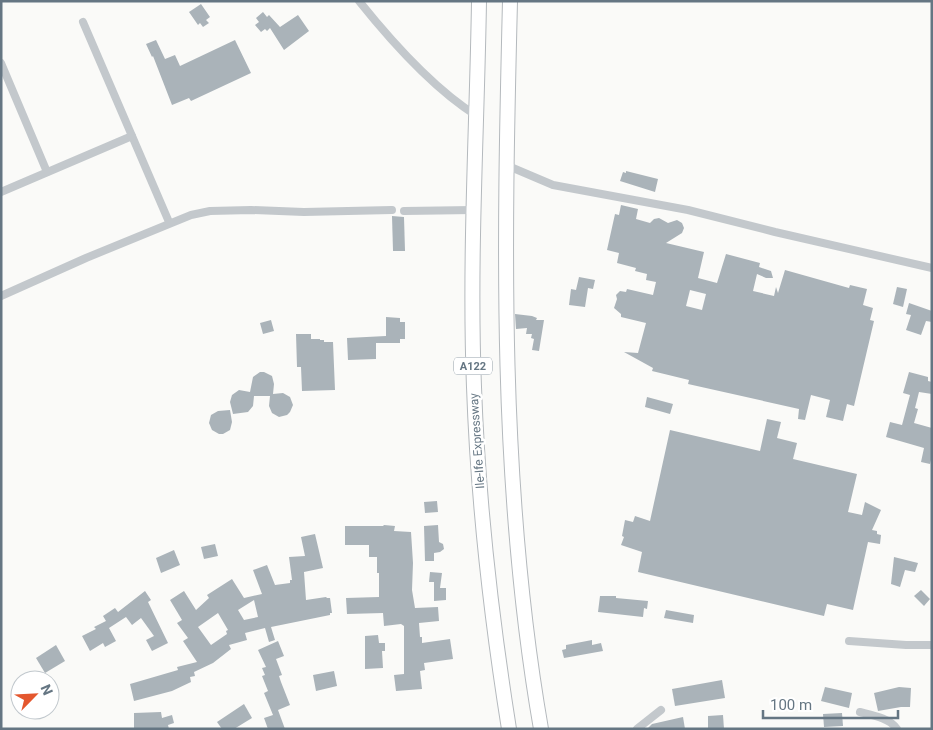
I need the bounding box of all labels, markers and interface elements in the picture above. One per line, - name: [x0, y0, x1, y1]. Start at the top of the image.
- road number: A122: [454, 358, 492, 374]
- street label: Ile-Ife Expressway: [467, 392, 487, 489]
- north arrow: [10, 670, 60, 720]
- text: N: [38, 682, 56, 697]
- scale bar: [763, 688, 898, 720]
- text: 100 m: [770, 696, 812, 714]

